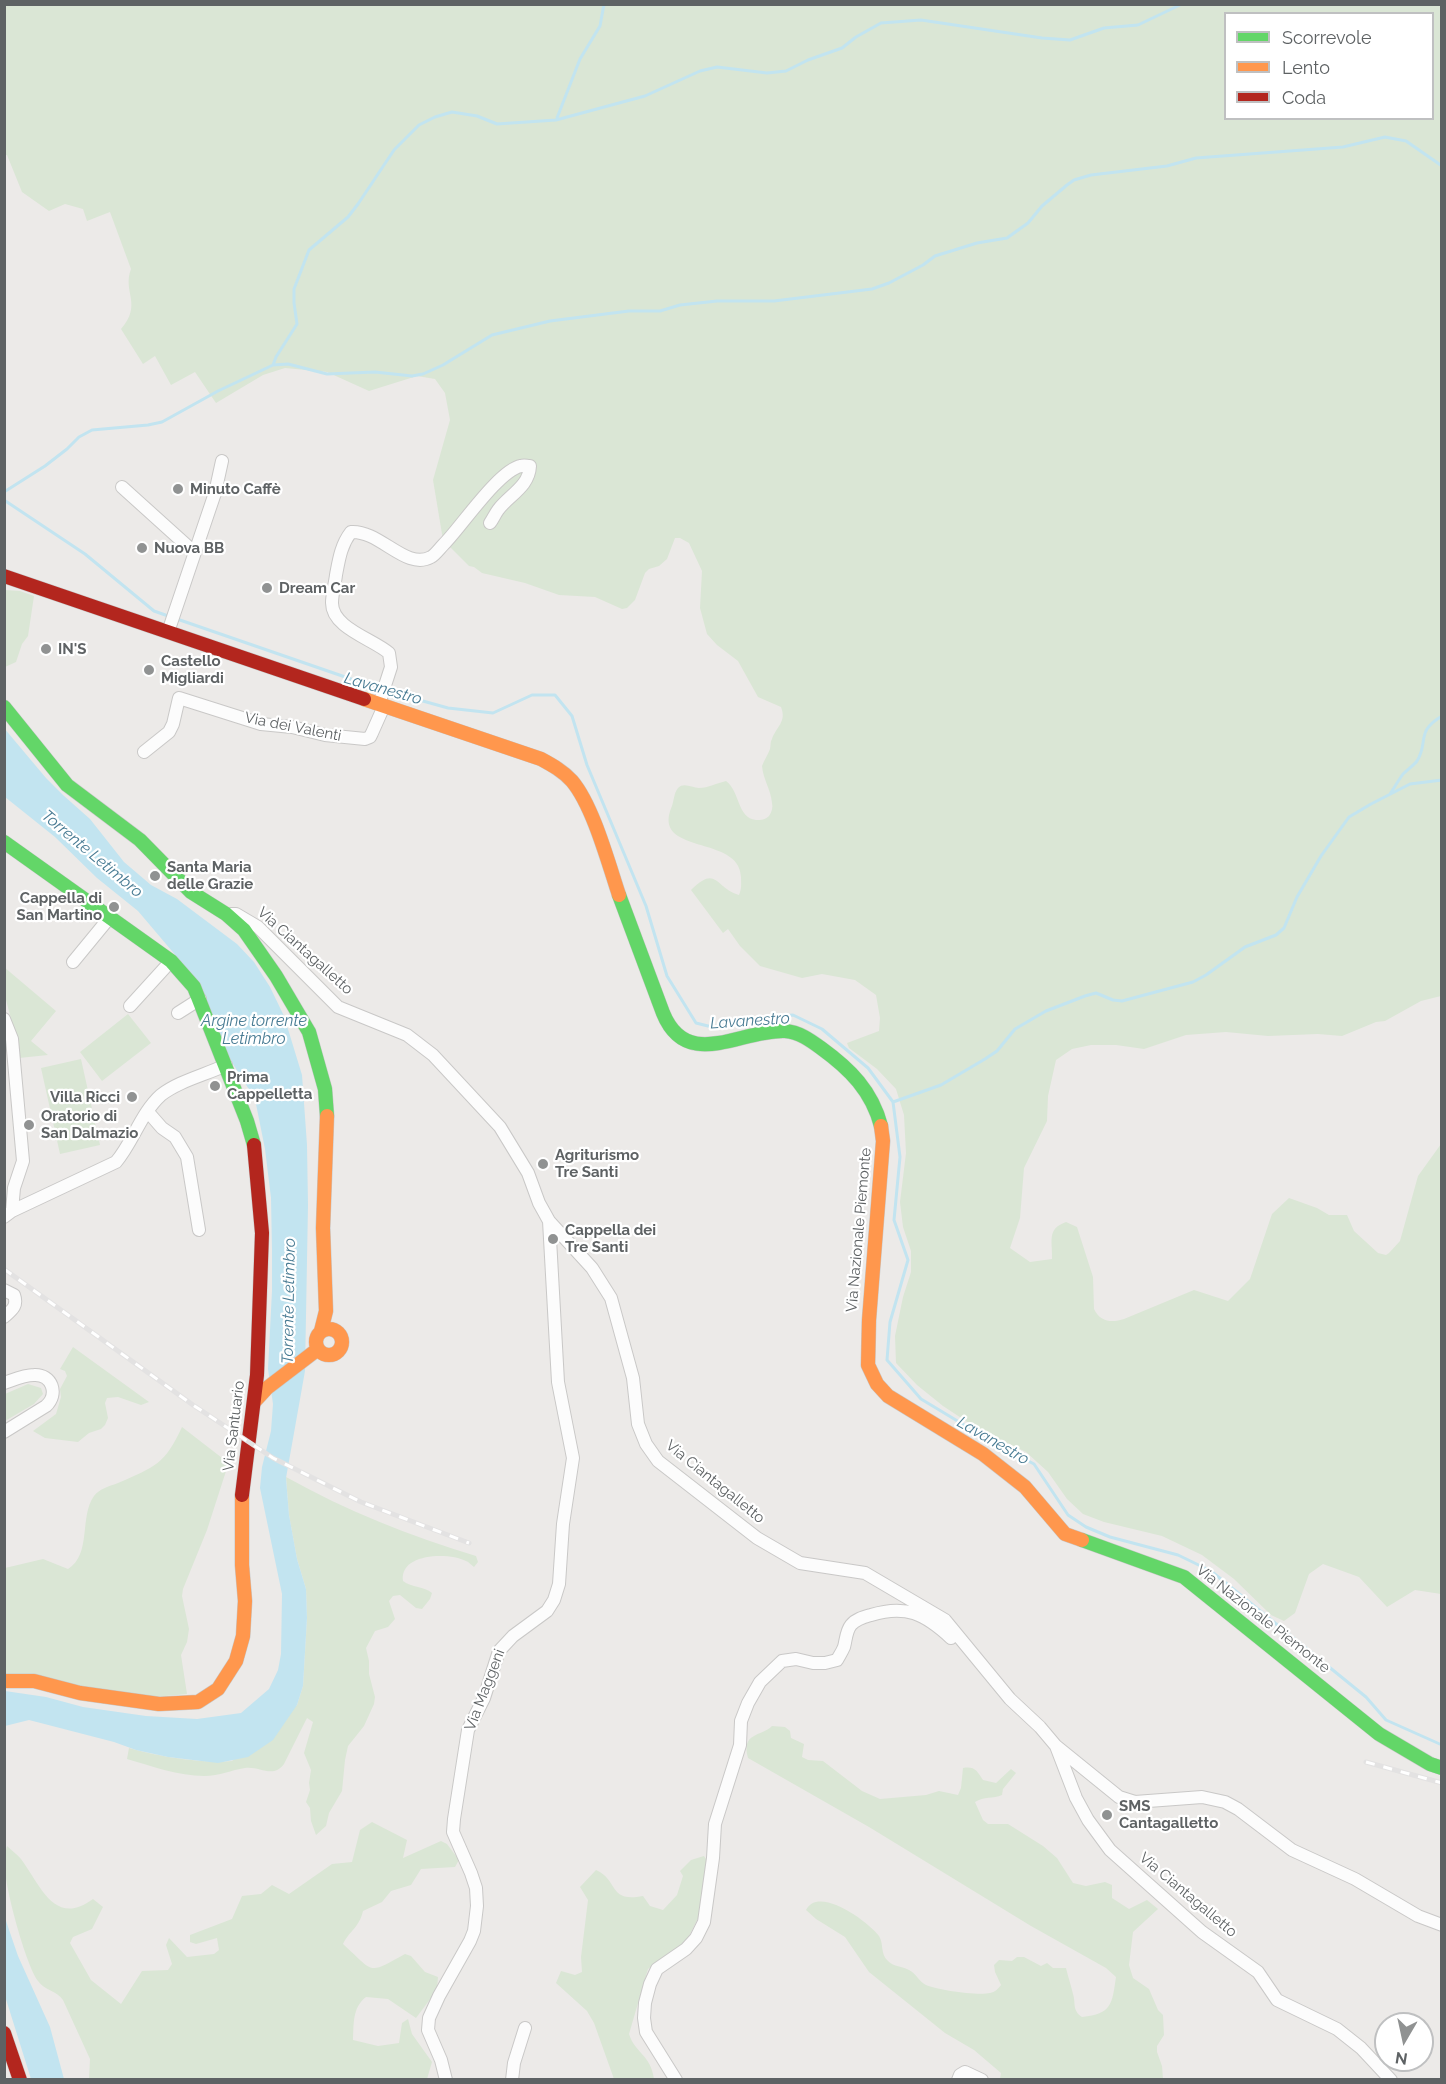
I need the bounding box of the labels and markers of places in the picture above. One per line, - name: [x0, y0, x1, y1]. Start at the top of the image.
- place label: Minuto Caffè: [190, 480, 281, 498]
- marker: Minuto Caffè: [171, 482, 185, 496]
- place label: Nuova BB: [154, 539, 224, 557]
- marker: Nuova BB: [135, 541, 149, 555]
- place label: Dream Car: [279, 579, 355, 597]
- marker: Dream Car: [260, 581, 274, 595]
- place label: IN'S: [58, 640, 86, 658]
- marker: IN'S: [39, 642, 53, 656]
- place label: Castello Migliardi: [161, 652, 224, 687]
- marker: Castello Migliardi: [142, 663, 156, 677]
- place label: Santa Maria delle Grazie: [167, 858, 253, 893]
- marker: Santa Maria delle Grazie: [148, 869, 162, 883]
- place label: Cappella di San Martino: [17, 889, 102, 924]
- marker: Cappella di San Martino: [107, 900, 121, 914]
- place label: Prima Cappelletta: [227, 1068, 312, 1103]
- marker: Prima Cappelletta: [208, 1079, 222, 1093]
- place label: Villa Ricci: [50, 1088, 120, 1106]
- marker: Villa Ricci: [125, 1090, 139, 1104]
- place label: Oratorio di San Dalmazio: [41, 1107, 138, 1142]
- marker: Oratorio di San Dalmazio: [22, 1118, 36, 1132]
- place label: Agriturismo Tre Santi: [555, 1146, 639, 1181]
- marker: Agriturismo Tre Santi: [536, 1157, 550, 1171]
- place label: Cappella dei Tre Santi: [565, 1221, 656, 1256]
- marker: Cappella dei Tre Santi: [546, 1232, 560, 1246]
- place label: SMS Cantagalletto: [1119, 1797, 1218, 1832]
- marker: SMS Cantagalletto: [1100, 1808, 1114, 1822]

